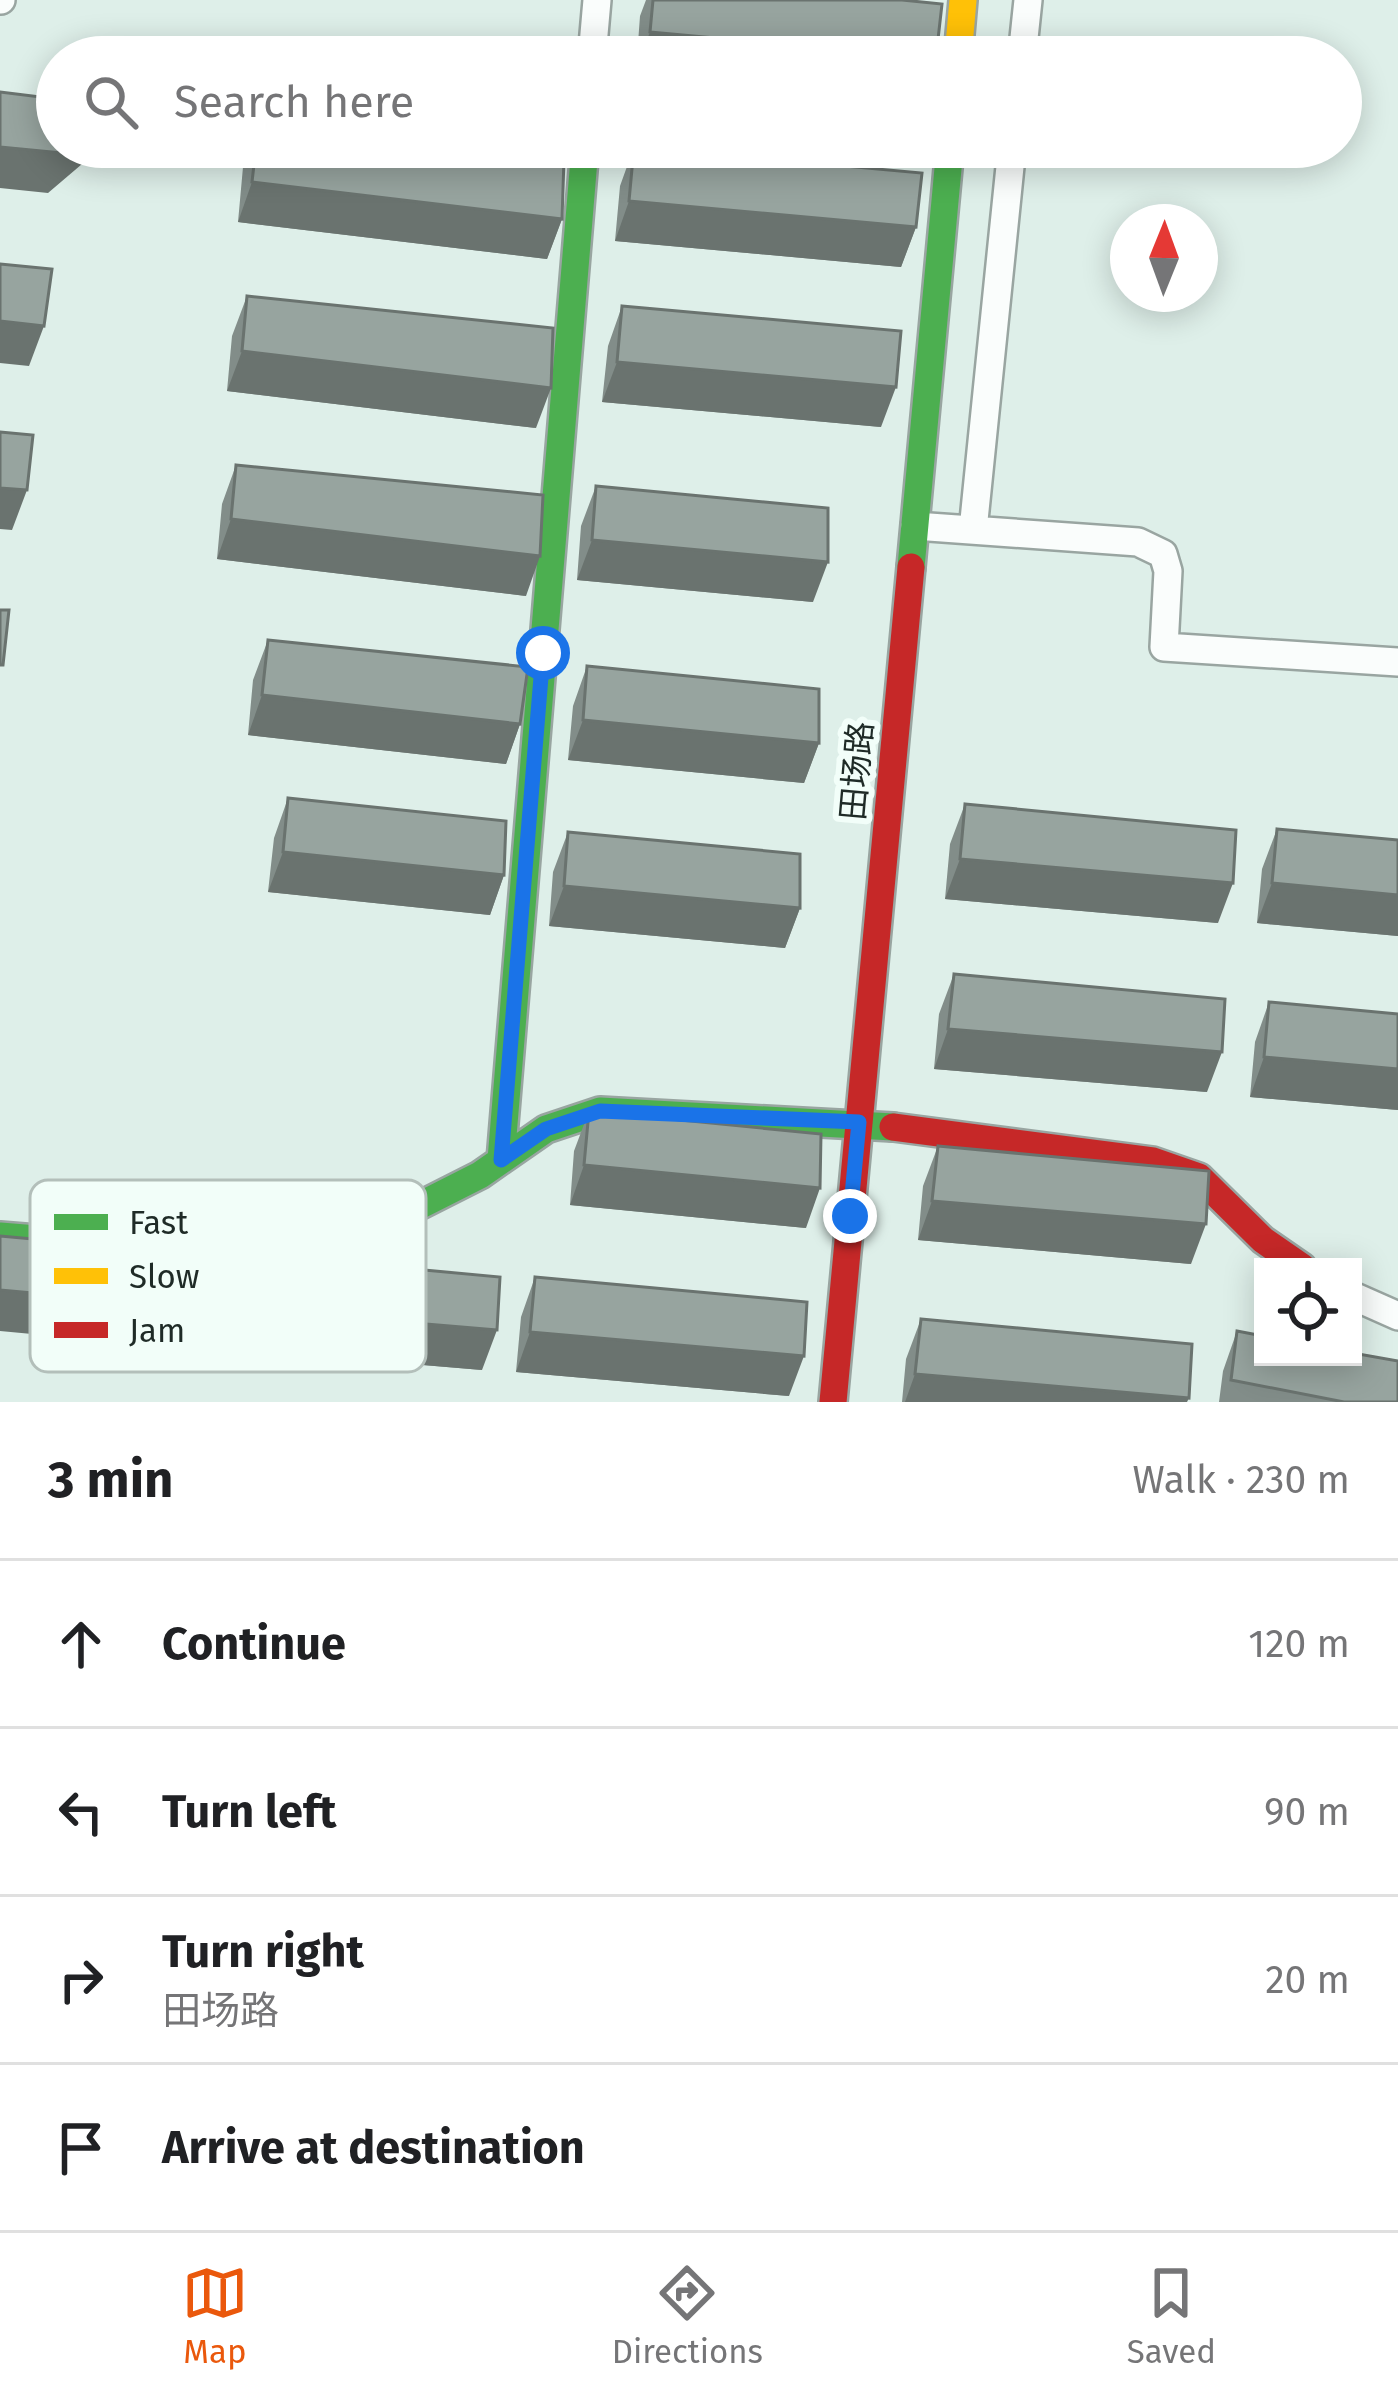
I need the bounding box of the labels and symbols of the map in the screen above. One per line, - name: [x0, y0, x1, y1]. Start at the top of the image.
- north arrow: [1110, 204, 1218, 312]
- route start: [516, 626, 570, 680]
- street label: 田场路: [833, 720, 881, 822]
- legend: [30, 1180, 426, 1372]
- route end: [823, 1189, 877, 1243]
- text: Fast: [129, 1203, 188, 1243]
- text: Slow: [129, 1257, 199, 1297]
- text: Jam: [129, 1311, 185, 1351]

